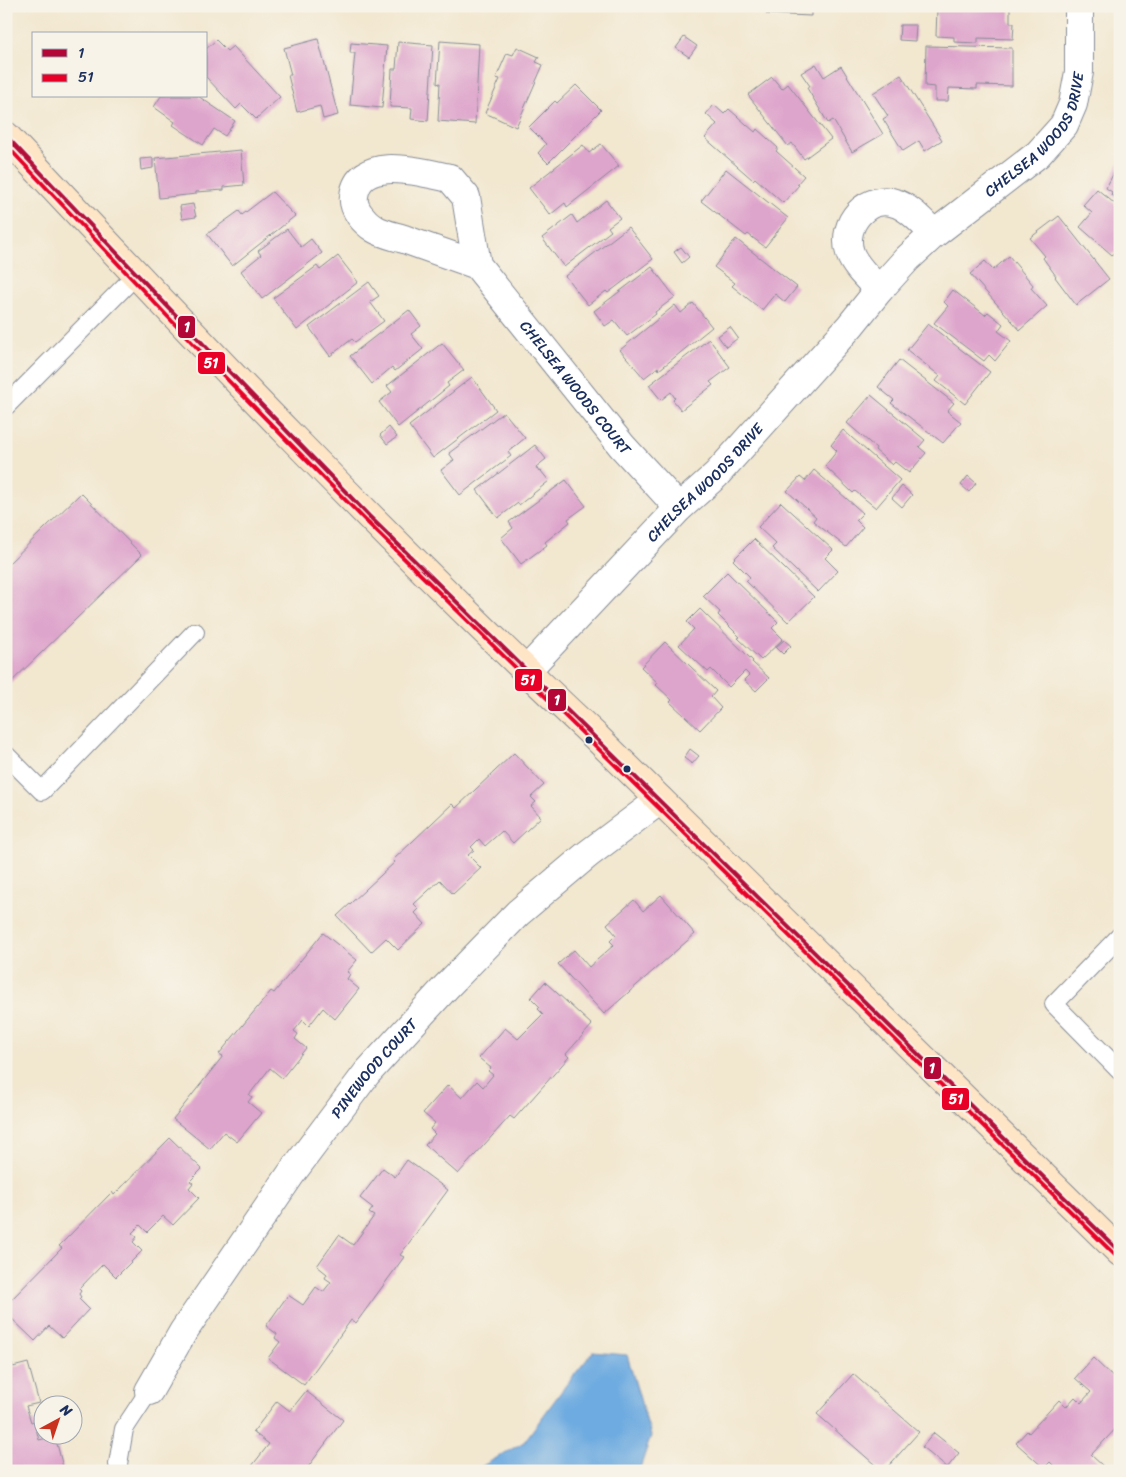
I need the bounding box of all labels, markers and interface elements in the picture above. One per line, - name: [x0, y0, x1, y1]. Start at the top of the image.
- legend: [32, 32, 208, 98]
- text: 1: [78, 40, 84, 66]
- text: 51: [78, 64, 94, 90]
- street label: CHELSEA WOODS DRIVE: [979, 68, 1092, 204]
- line badge: 1: [177, 315, 196, 339]
- text: 1: [184, 315, 190, 340]
- street label: CHELSEA WOODS COURT: [513, 315, 639, 462]
- line badge: 51: [197, 351, 226, 375]
- text: 51: [204, 351, 218, 376]
- street label: CHELSEA WOODS DRIVE: [640, 416, 771, 548]
- line badge: 51: [514, 668, 543, 692]
- text: 51: [521, 668, 535, 693]
- line badge: 1: [547, 688, 567, 712]
- text: 1: [554, 688, 560, 713]
- unlabelled marker: [584, 735, 594, 745]
- unlabelled marker: [622, 764, 632, 774]
- street label: PINEWOOD COURT: [324, 1011, 425, 1124]
- line badge: 1: [923, 1056, 942, 1080]
- text: 1: [929, 1056, 935, 1081]
- line badge: 51: [941, 1087, 970, 1111]
- text: 51: [949, 1087, 963, 1112]
- north arrow: [32, 1394, 82, 1444]
- text: N: [54, 1397, 78, 1423]

